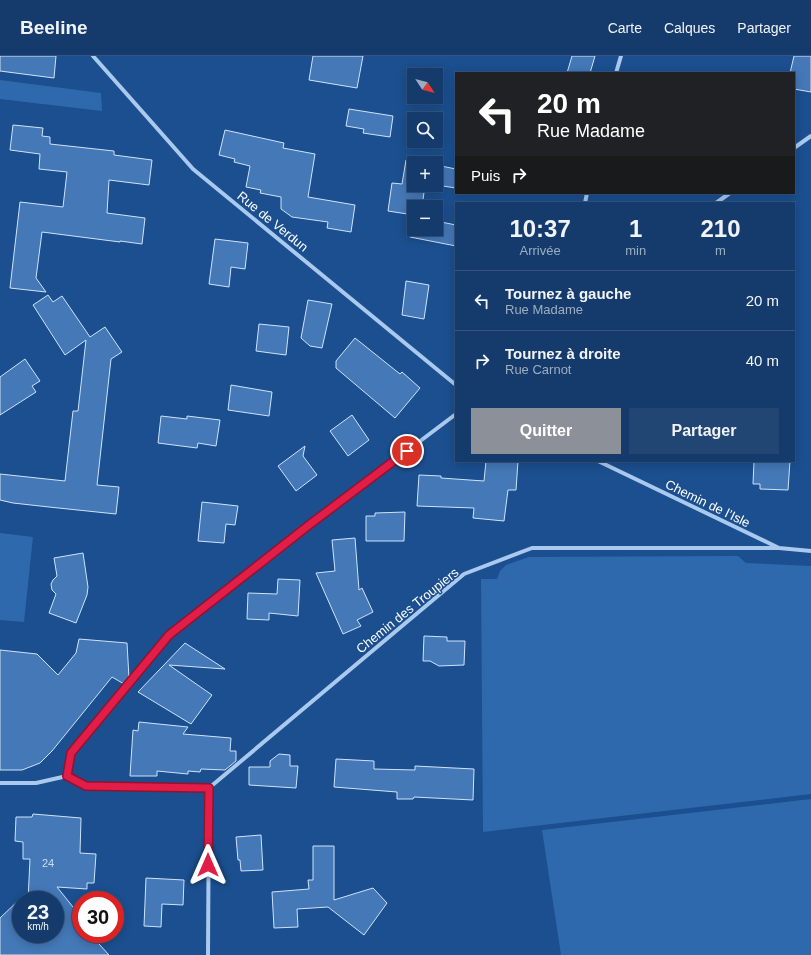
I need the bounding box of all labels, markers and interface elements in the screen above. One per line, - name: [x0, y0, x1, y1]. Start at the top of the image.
- text: Beeline: [20, 17, 88, 38]
- text: Carte: [608, 20, 642, 36]
- text: Calques: [664, 20, 715, 36]
- text: Partager: [737, 20, 791, 36]
- north arrow: [407, 68, 443, 104]
- map controls: [407, 68, 443, 236]
- icon: left: [471, 88, 523, 140]
- text: 20 m: [537, 88, 601, 119]
- button: search: [407, 112, 443, 148]
- text: Rue Madame: [537, 121, 645, 141]
- button: +: [407, 156, 443, 192]
- icon: right: [508, 164, 530, 186]
- text: Puis: [471, 167, 500, 184]
- street label: Rue de Verdun: [234, 188, 311, 255]
- button: −: [407, 200, 443, 236]
- text: 10:37: [509, 215, 571, 242]
- text: 1: [629, 215, 642, 242]
- text: 210: [701, 215, 741, 242]
- text: Arrivée: [519, 243, 561, 258]
- text: min: [625, 243, 646, 258]
- text: m: [715, 243, 726, 258]
- text: Tournez à gauche: [505, 285, 631, 302]
- icon: left: [471, 290, 493, 312]
- text: 20 m: [746, 292, 779, 309]
- text: Rue Madame: [505, 302, 583, 317]
- text: Tournez à droite: [505, 345, 621, 362]
- icon: right: [471, 350, 493, 372]
- text: 40 m: [746, 352, 779, 369]
- text: Rue Carnot: [505, 362, 571, 377]
- button: Quitter: [471, 408, 621, 454]
- button: Partager: [629, 408, 779, 454]
- pin: [390, 434, 424, 468]
- icon: arrive: [396, 440, 418, 462]
- street label: Chemin de l’Isle: [663, 476, 753, 530]
- street label: Chemin des Troupiers: [353, 564, 462, 656]
- position arrow: [187, 844, 229, 886]
- house number: 24: [42, 857, 54, 869]
- speed limit sign: 30: [72, 891, 124, 943]
- text: 23: [27, 901, 49, 923]
- text: km/h: [27, 921, 49, 932]

